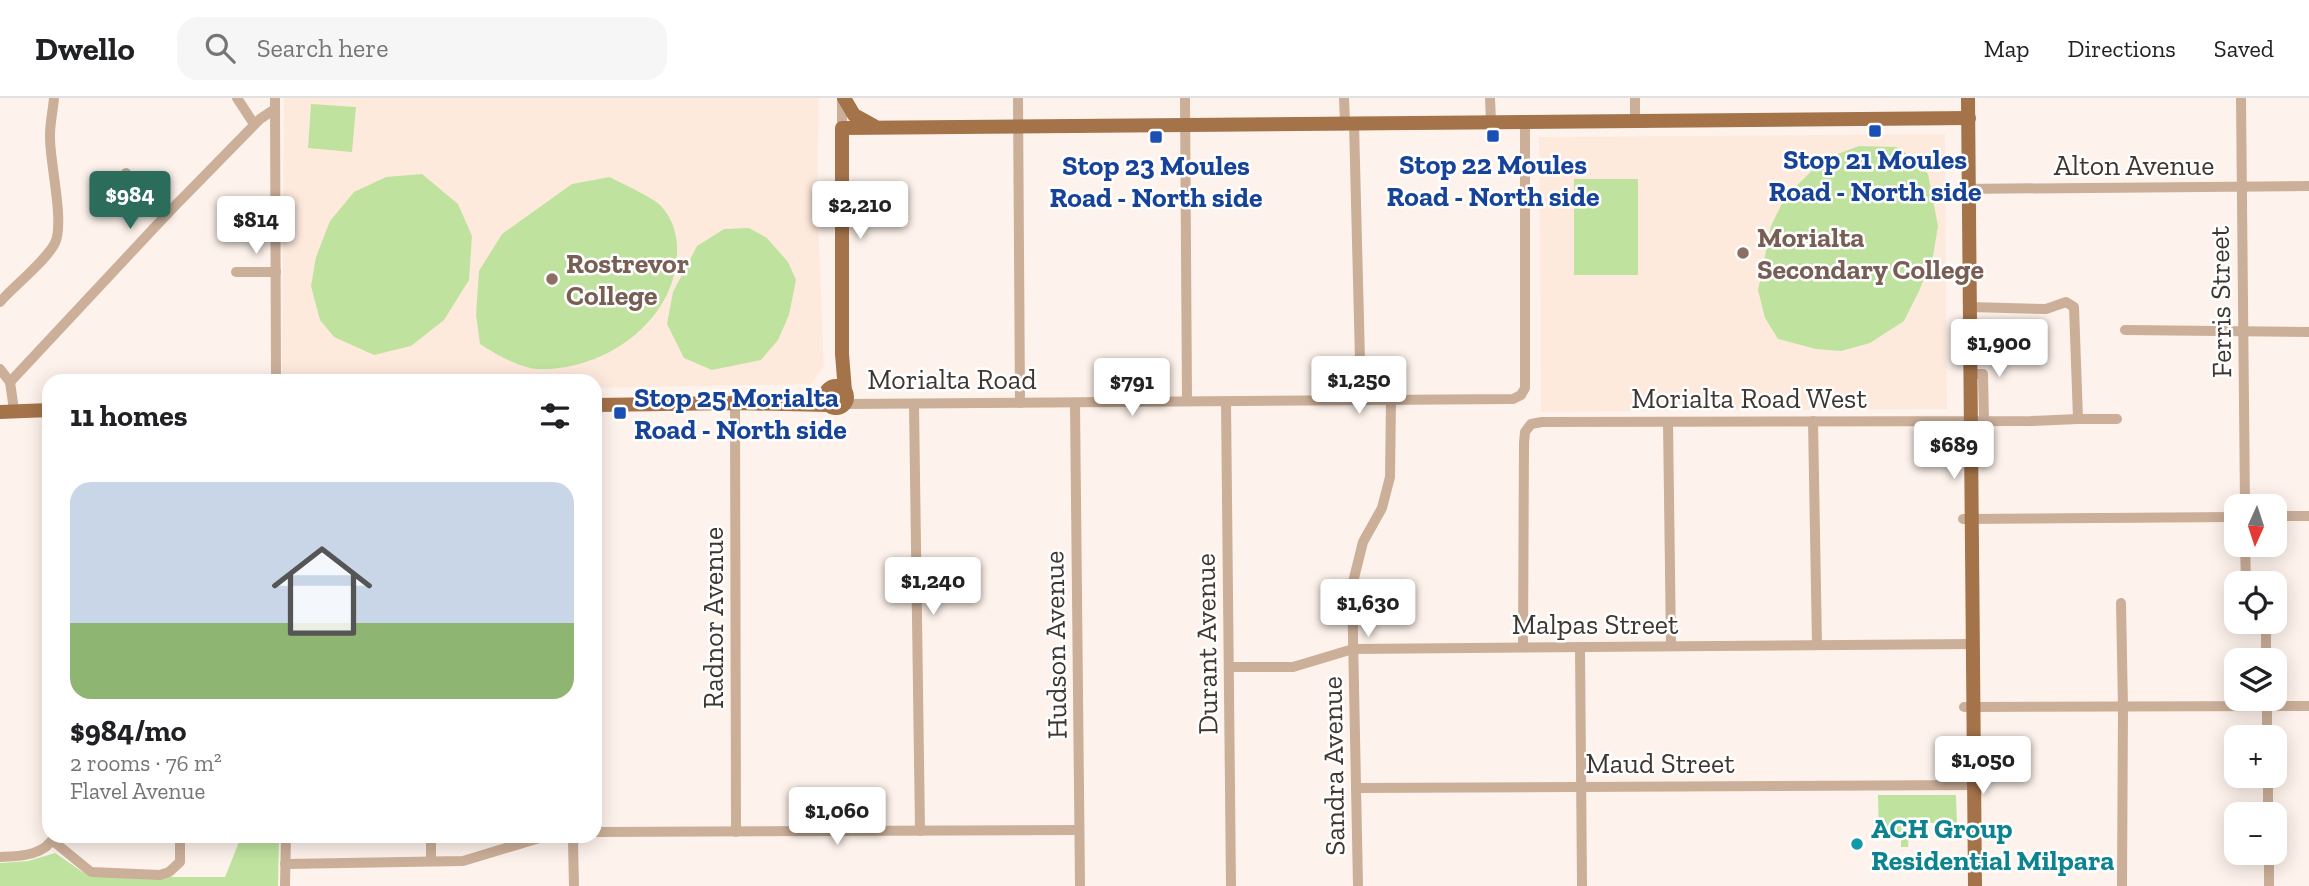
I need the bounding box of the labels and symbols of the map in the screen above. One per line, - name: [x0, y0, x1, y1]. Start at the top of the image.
- marker: Stop 21 Moules Road - North side: [1867, 123, 1883, 139]
- marker: Stop 22 Moules Road - North side: [1485, 128, 1501, 144]
- marker: Stop 23 Moules Road - North side: [1148, 129, 1164, 145]
- place label: Stop 21 Moules Road - North side: [1769, 143, 1981, 208]
- place label: Stop 22 Moules Road - North side: [1387, 148, 1599, 213]
- place label: Stop 23 Moules Road - North side: [1050, 149, 1262, 214]
- street label: Alton Avenue: [2054, 149, 2214, 182]
- pin: $984: [89, 172, 171, 231]
- pin: $2,210: [803, 181, 917, 241]
- pin: $814: [215, 197, 297, 256]
- place label: Morialta Secondary College: [1757, 221, 1984, 286]
- street label: Ferris Street: [2203, 225, 2238, 378]
- marker: Morialta Secondary College: [1735, 245, 1751, 261]
- place label: Rostrevor College: [566, 247, 689, 312]
- marker: Rostrevor College: [544, 271, 560, 287]
- pin: $1,900: [1942, 320, 2056, 379]
- pin: $1,250: [1302, 356, 1416, 416]
- pin: $791: [1091, 358, 1173, 418]
- street label: Morialta Road: [867, 363, 1037, 396]
- place label: Stop 25 Morialta Road - North side: [634, 381, 847, 446]
- street label: Morialta Road West: [1631, 382, 1867, 415]
- marker: Stop 25 Morialta Road - North side: [612, 405, 628, 421]
- pin: $689: [1913, 422, 1995, 481]
- north arrow: [2224, 494, 2287, 556]
- street label: Radnor Avenue: [697, 527, 730, 709]
- street label: Hudson Avenue: [1037, 550, 1074, 740]
- street label: Durant Avenue: [1188, 553, 1225, 735]
- pin: $1,240: [876, 558, 990, 617]
- pin: $1,630: [1311, 580, 1425, 639]
- street label: Malpas Street: [1512, 608, 1679, 641]
- street label: Sandra Avenue: [1315, 676, 1352, 856]
- pin: $1,050: [1926, 736, 2040, 796]
- street label: Maud Street: [1585, 747, 1735, 780]
- pin: $1,060: [780, 788, 894, 847]
- place label: ACH Group Residential Milpara: [1871, 812, 2114, 877]
- marker: ACH Group Residential Milpara: [1849, 836, 1865, 852]

